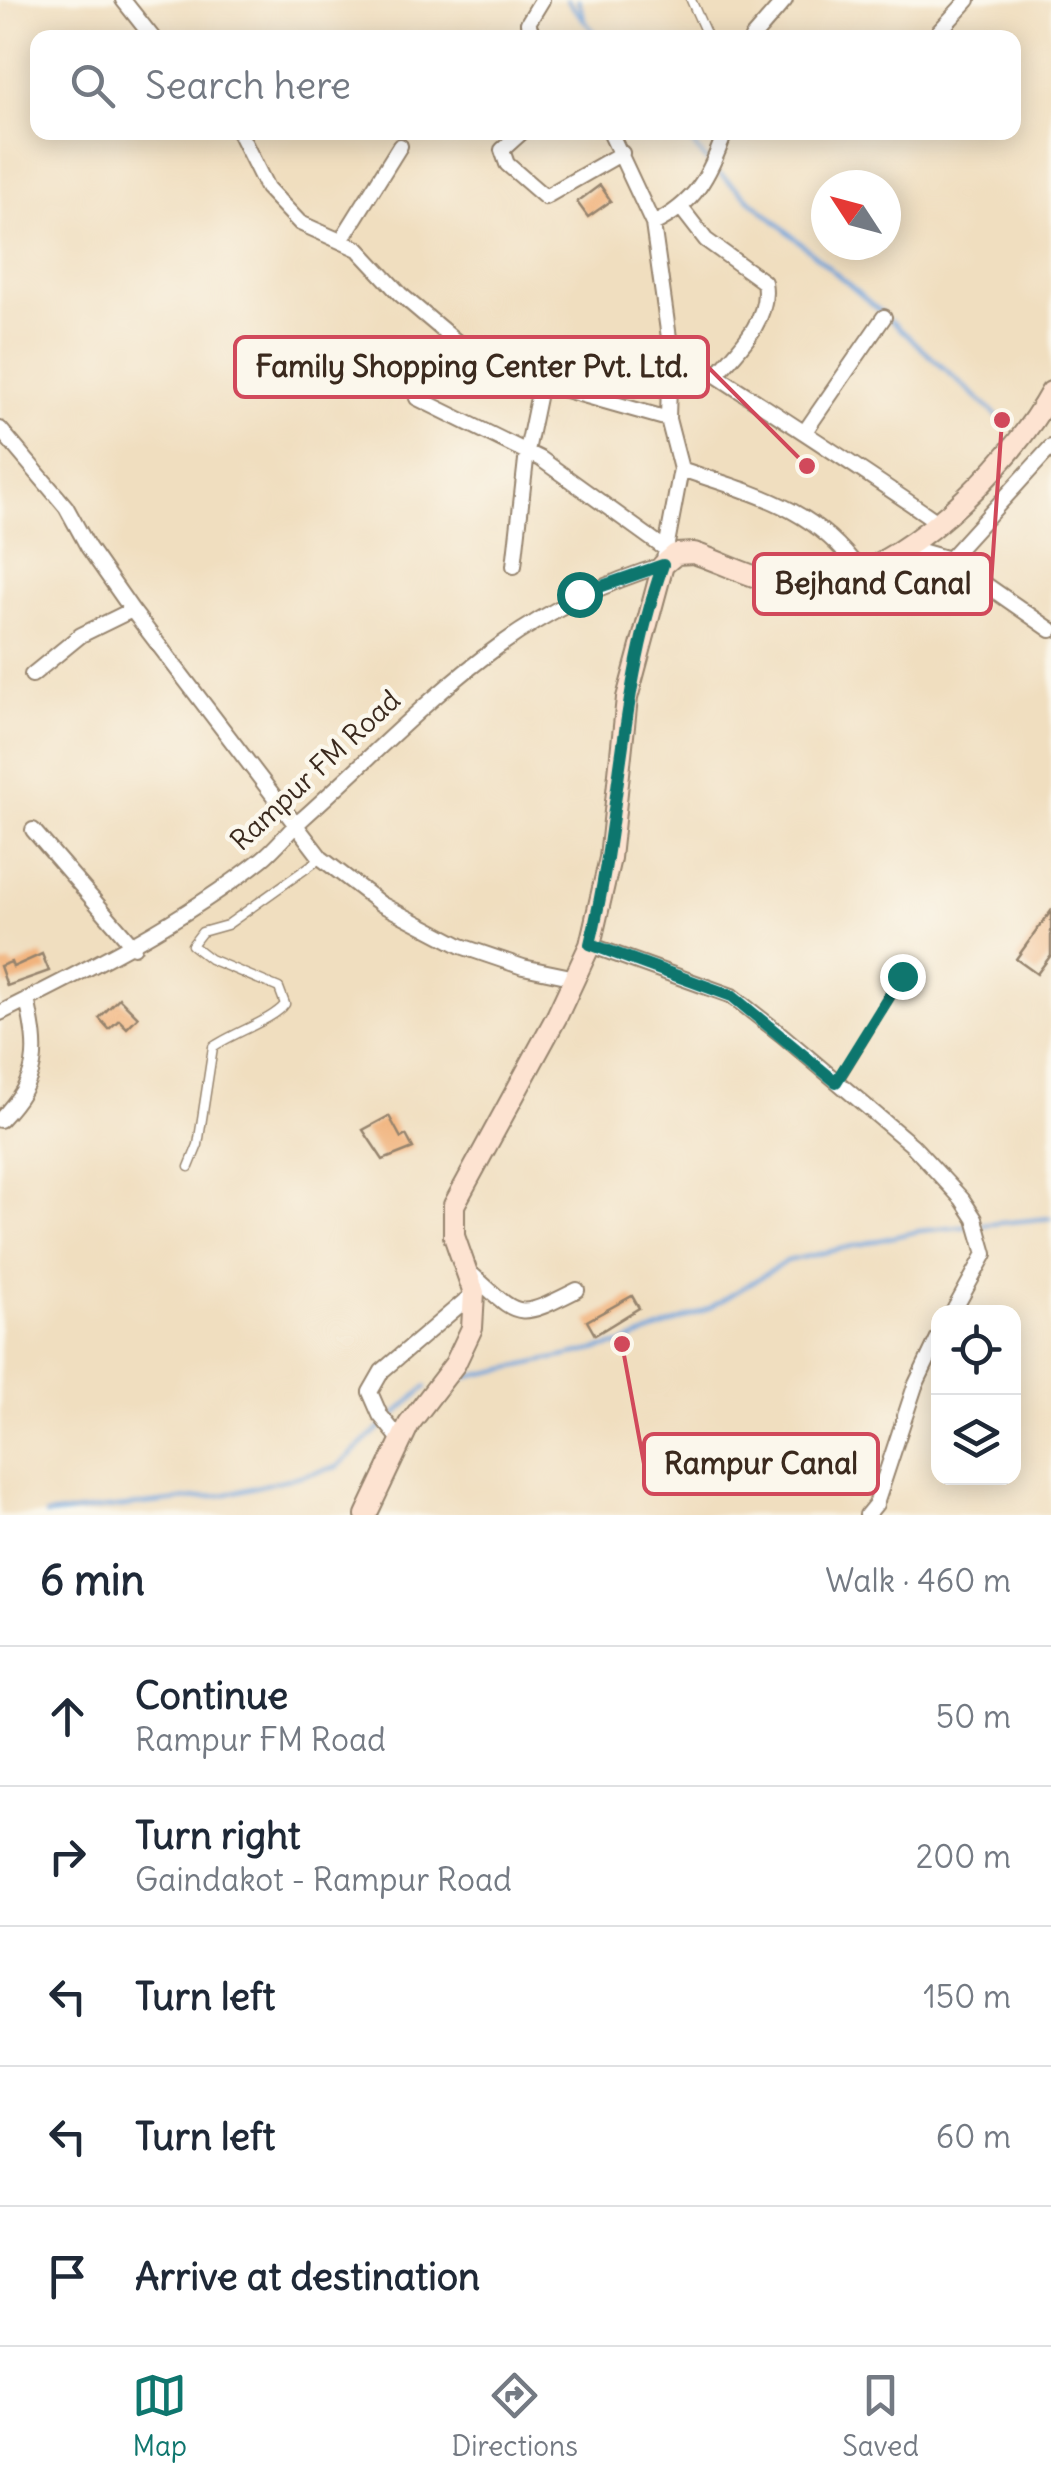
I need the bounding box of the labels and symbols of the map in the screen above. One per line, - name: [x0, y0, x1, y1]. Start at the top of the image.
- north arrow: [811, 170, 901, 260]
- callout: Family Shopping Center Pvt. Ltd.: [235, 337, 708, 397]
- text: Family Shopping Center Pvt. Ltd.: [256, 347, 688, 385]
- callout: Bejhand Canal: [754, 554, 991, 614]
- text: Bejhand Canal: [775, 564, 971, 602]
- route start: [557, 572, 603, 618]
- street label: Rampur FM Road: [222, 682, 408, 858]
- route end: [880, 954, 926, 1000]
- callout: Rampur Canal: [644, 1434, 878, 1494]
- text: Rampur Canal: [664, 1444, 858, 1482]

